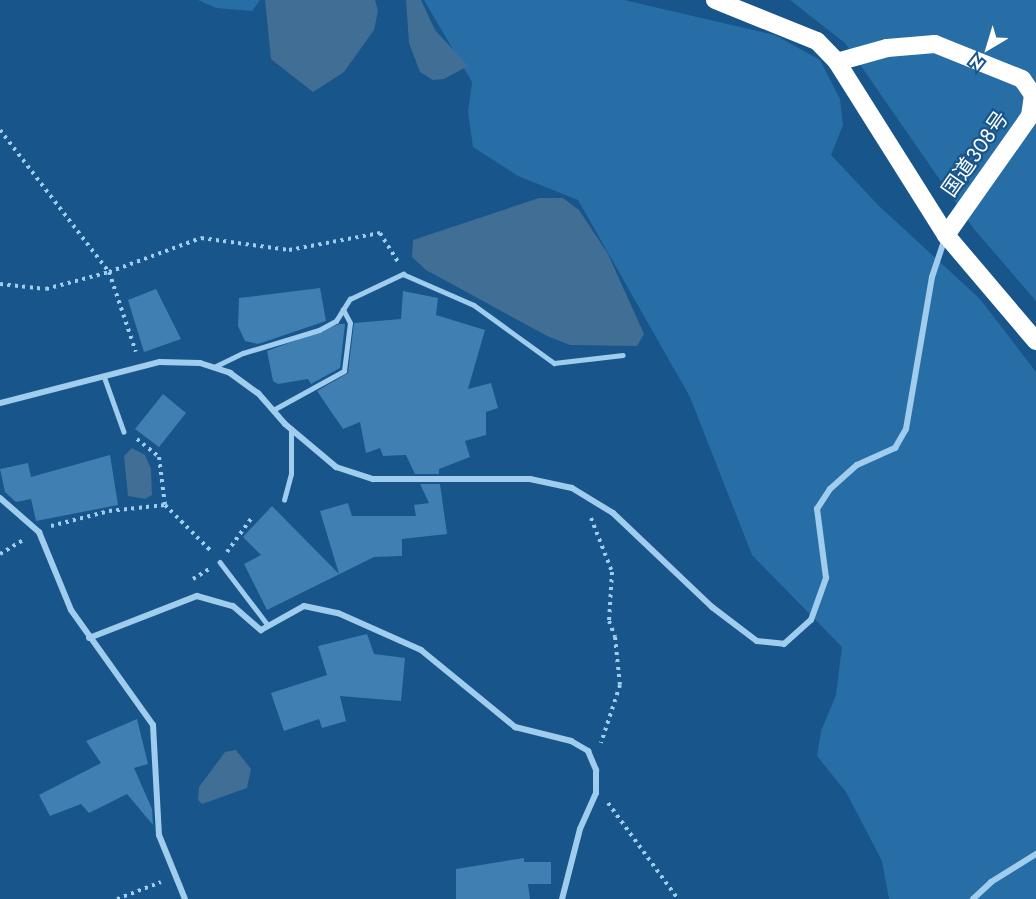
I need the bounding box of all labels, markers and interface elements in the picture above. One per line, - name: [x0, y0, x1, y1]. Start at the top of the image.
- north arrow: [958, 18, 1018, 78]
- text: N: [965, 50, 989, 76]
- street label: 国道308号: [936, 106, 1014, 202]

